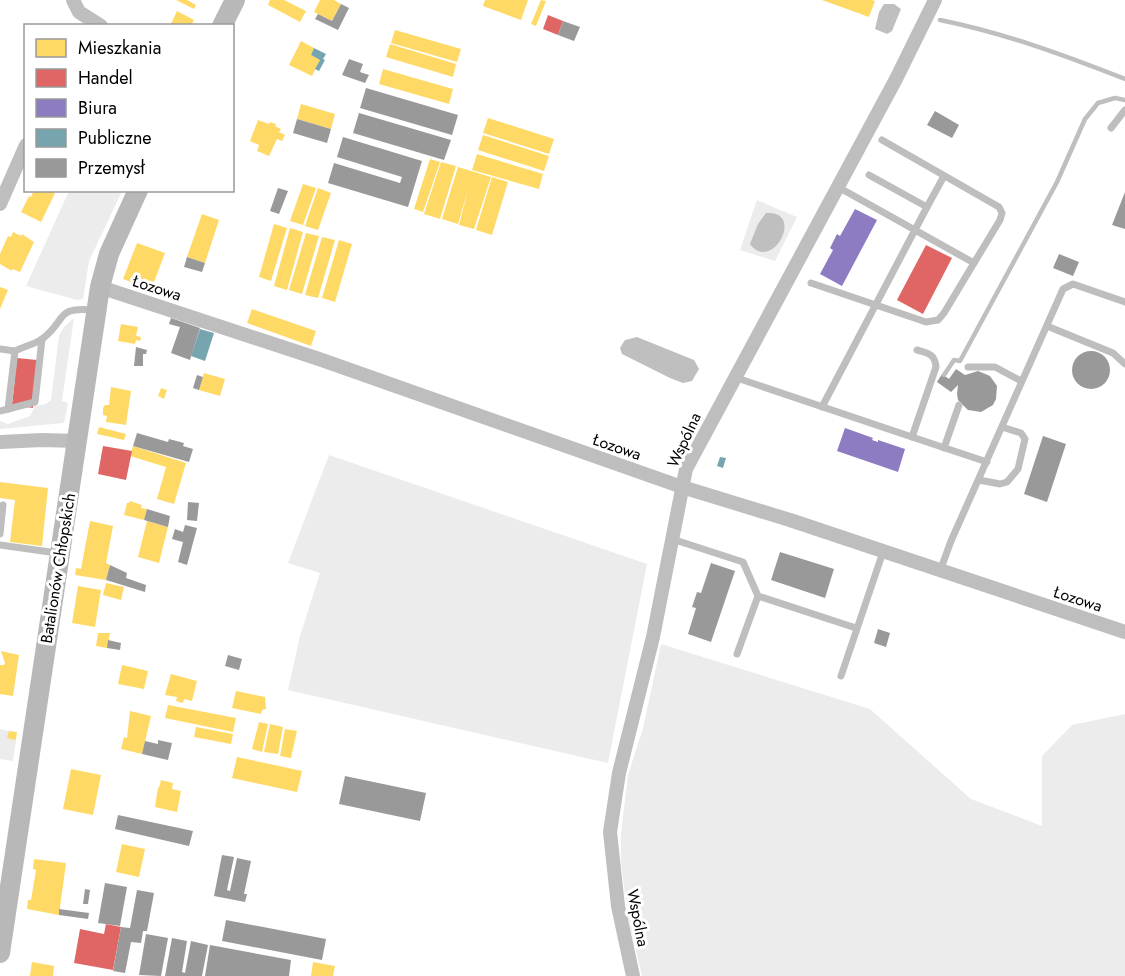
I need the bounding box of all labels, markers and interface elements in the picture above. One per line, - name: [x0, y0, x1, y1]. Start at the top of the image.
- legend: [24, 24, 234, 192]
- text: Mieszkania: [78, 35, 161, 61]
- text: Handel: [78, 65, 133, 91]
- text: Biura: [78, 95, 117, 121]
- text: Publiczne: [78, 125, 152, 151]
- text: Przemysł: [78, 155, 146, 181]
- street label: Łozowa: [129, 269, 184, 307]
- street label: Wspólna: [661, 409, 707, 471]
- street label: Łozowa: [589, 428, 644, 466]
- street label: Batalionów Chłopskich: [35, 491, 81, 645]
- street label: Łozowa: [1050, 580, 1105, 618]
- street label: Wspólna: [621, 887, 655, 949]

